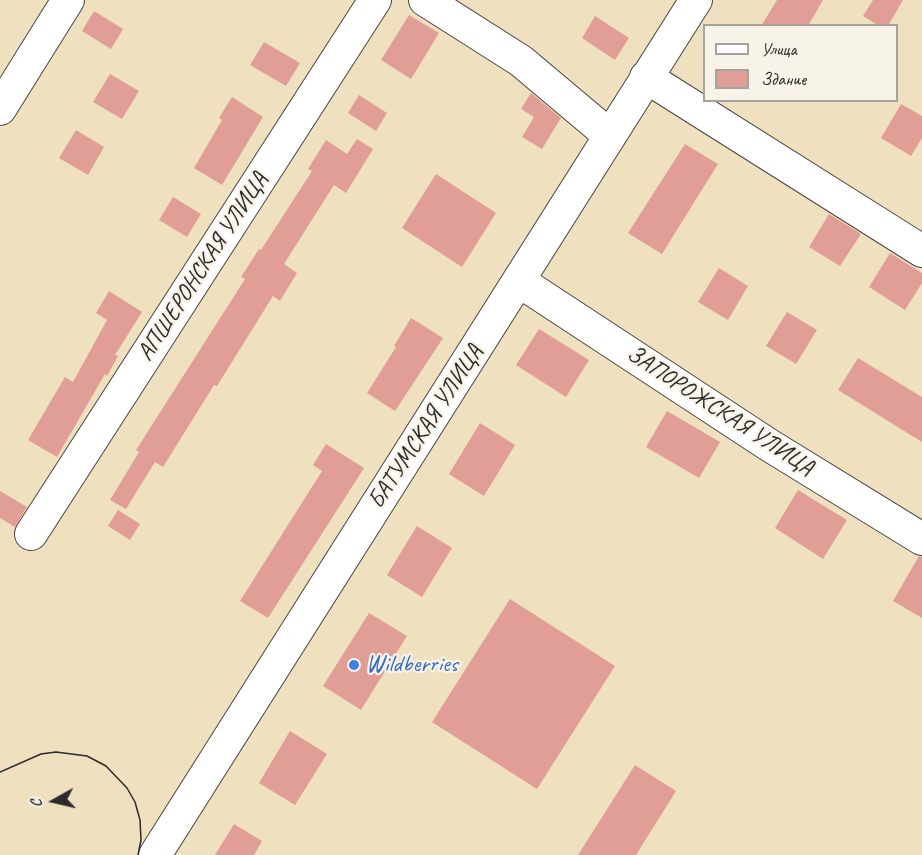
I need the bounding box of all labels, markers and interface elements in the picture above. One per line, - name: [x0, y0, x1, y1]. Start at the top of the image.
- legend: [703, 24, 898, 102]
- text: Улица: [761, 38, 797, 60]
- text: Здание: [761, 68, 806, 90]
- street label: АПШЕРОНСКАЯ УЛИЦА: [131, 167, 275, 367]
- street label: БАТУМСКАЯ УЛИЦА: [362, 340, 490, 514]
- street label: ЗАПОРОЖСКАЯ УЛИЦА: [621, 340, 819, 482]
- place label: Wildberries: [366, 651, 458, 679]
- marker: Wildberries: [347, 658, 361, 672]
- north arrow: [24, 771, 84, 831]
- text: С: [26, 798, 47, 809]

